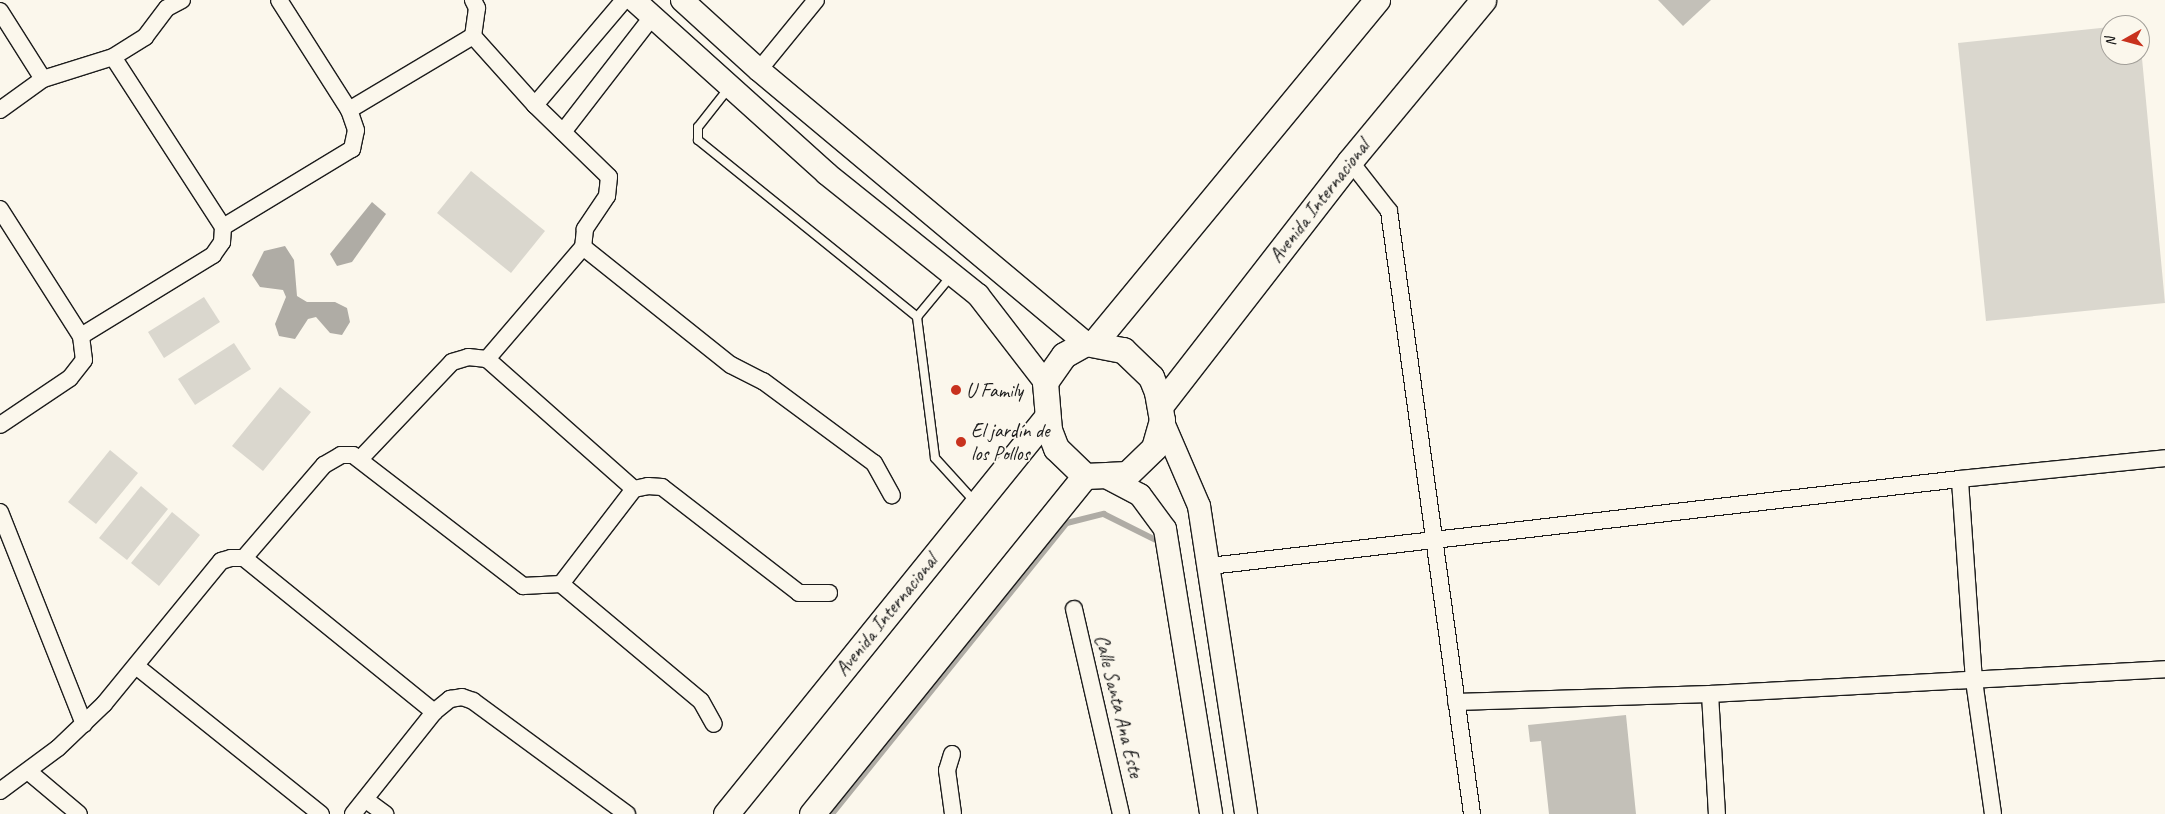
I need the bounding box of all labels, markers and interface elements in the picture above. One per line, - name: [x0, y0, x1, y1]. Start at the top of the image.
- north arrow: [2100, 15, 2150, 65]
- text: N: [2102, 36, 2120, 47]
- street label: Avenida Internacional: [1264, 135, 1374, 267]
- place label: U Family: [966, 378, 1023, 402]
- marker: U Family: [950, 384, 962, 396]
- place label: El jardín de los Pollos: [971, 419, 1050, 466]
- marker: El jardín de los Pollos: [955, 436, 967, 448]
- street label: Avenida Internacional: [830, 550, 942, 680]
- street label: Calle Santa Ana Este: [1090, 632, 1148, 780]

